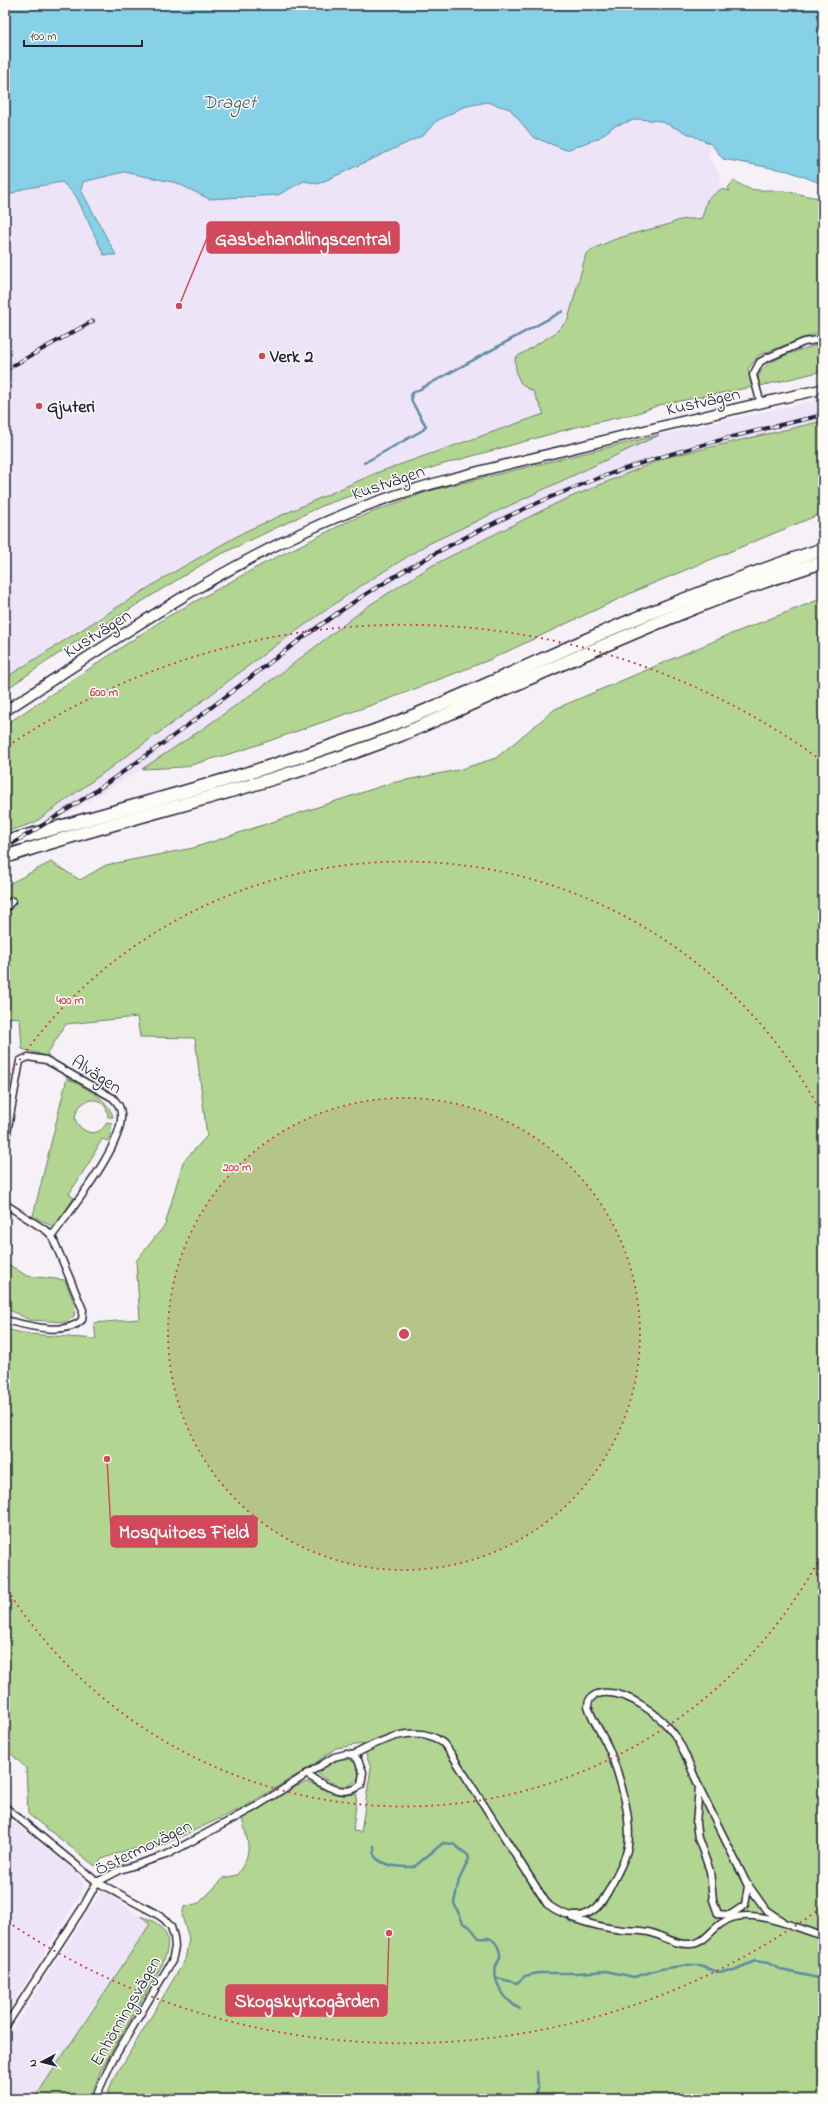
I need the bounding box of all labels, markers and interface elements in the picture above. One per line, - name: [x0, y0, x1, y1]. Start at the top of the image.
- scale bar: [24, 22, 142, 48]
- text: 100 m: [30, 28, 57, 46]
- water label: Draget: [202, 90, 257, 118]
- callout: Gasbehandlingscentral: [207, 222, 399, 253]
- text: Gasbehandlingscentral: [215, 227, 391, 256]
- place label: Verk 2: [269, 345, 313, 371]
- marker: Verk 2: [257, 351, 267, 361]
- street label: Kustvägen: [664, 382, 743, 425]
- place label: Gjuteri: [47, 395, 95, 421]
- marker: Gjuteri: [34, 401, 44, 411]
- street label: Kustvägen: [349, 459, 429, 509]
- street label: Kustvägen: [59, 604, 138, 667]
- text: 600 m: [89, 684, 119, 702]
- text: 400 m: [55, 992, 84, 1010]
- street label: Alvägen: [65, 1050, 126, 1103]
- text: 200 m: [222, 1159, 252, 1177]
- centre of rings: [397, 1327, 411, 1341]
- callout: Mosquitoes Field: [111, 1516, 257, 1547]
- text: Mosquitoes Field: [119, 1520, 250, 1547]
- street label: Östermovägen: [91, 1814, 197, 1884]
- street label: Enhörningsvägen: [85, 1952, 170, 2072]
- callout: Skogskyrkogården: [226, 1985, 387, 2016]
- text: Skogskyrkogården: [235, 1989, 379, 2018]
- north arrow: [22, 2042, 62, 2082]
- text: N: [25, 2058, 41, 2068]

